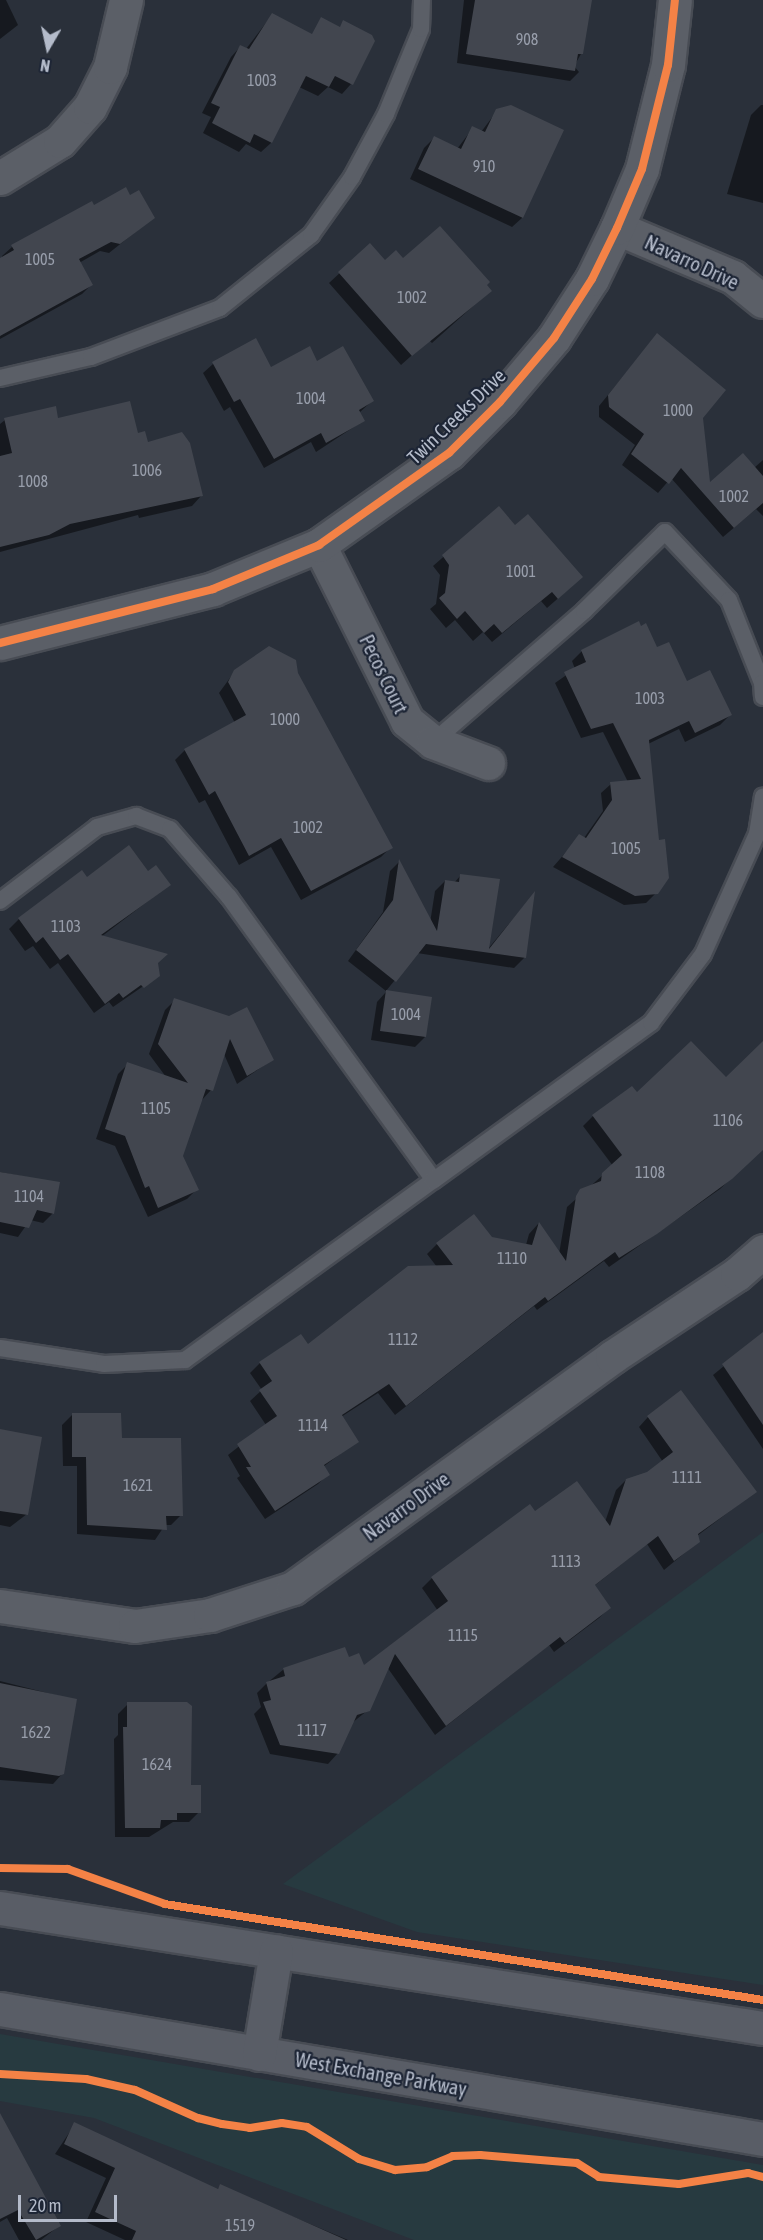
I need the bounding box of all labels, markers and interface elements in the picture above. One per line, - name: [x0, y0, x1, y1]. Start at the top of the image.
- north arrow: [18, 18, 78, 78]
- house number: 908: [516, 29, 538, 49]
- text: N: [39, 56, 51, 75]
- house number: 1003: [247, 70, 277, 90]
- house number: 910: [473, 156, 495, 176]
- street label: Navarro Drive: [641, 230, 743, 294]
- house number: 1005: [25, 249, 55, 269]
- house number: 1002: [397, 287, 427, 307]
- street label: Twin Creeks Drive: [402, 363, 510, 469]
- house number: 1004: [296, 388, 326, 408]
- house number: 1000: [663, 400, 693, 420]
- house number: 1006: [132, 460, 162, 480]
- house number: 1008: [18, 471, 48, 491]
- house number: 1002: [719, 486, 749, 506]
- house number: 1001: [506, 561, 536, 581]
- street label: Pecos Court: [355, 631, 413, 717]
- house number: 1003: [635, 688, 665, 708]
- house number: 1000: [270, 709, 300, 729]
- house number: 1002: [293, 817, 323, 837]
- house number: 1005: [611, 838, 641, 858]
- house number: 1103: [51, 916, 81, 936]
- house number: 1004: [391, 1004, 421, 1024]
- house number: 1105: [141, 1098, 171, 1118]
- house number: 1106: [713, 1110, 743, 1130]
- house number: 1108: [635, 1162, 665, 1182]
- house number: 1104: [14, 1186, 44, 1206]
- house number: 1110: [497, 1248, 527, 1268]
- house number: 1112: [388, 1329, 418, 1349]
- house number: 1114: [298, 1415, 328, 1435]
- street label: Navarro Drive: [358, 1467, 454, 1545]
- house number: 1111: [672, 1467, 702, 1487]
- house number: 1621: [123, 1475, 153, 1495]
- house number: 1113: [551, 1551, 581, 1571]
- house number: 1115: [448, 1625, 478, 1645]
- house number: 1117: [297, 1720, 327, 1740]
- house number: 1622: [21, 1722, 51, 1742]
- house number: 1624: [142, 1754, 172, 1774]
- street label: West Exchange Parkway: [293, 2047, 469, 2101]
- scale bar: [21, 2183, 120, 2221]
- text: 20 m: [29, 2195, 61, 2216]
- house number: 1519: [225, 2215, 255, 2235]

